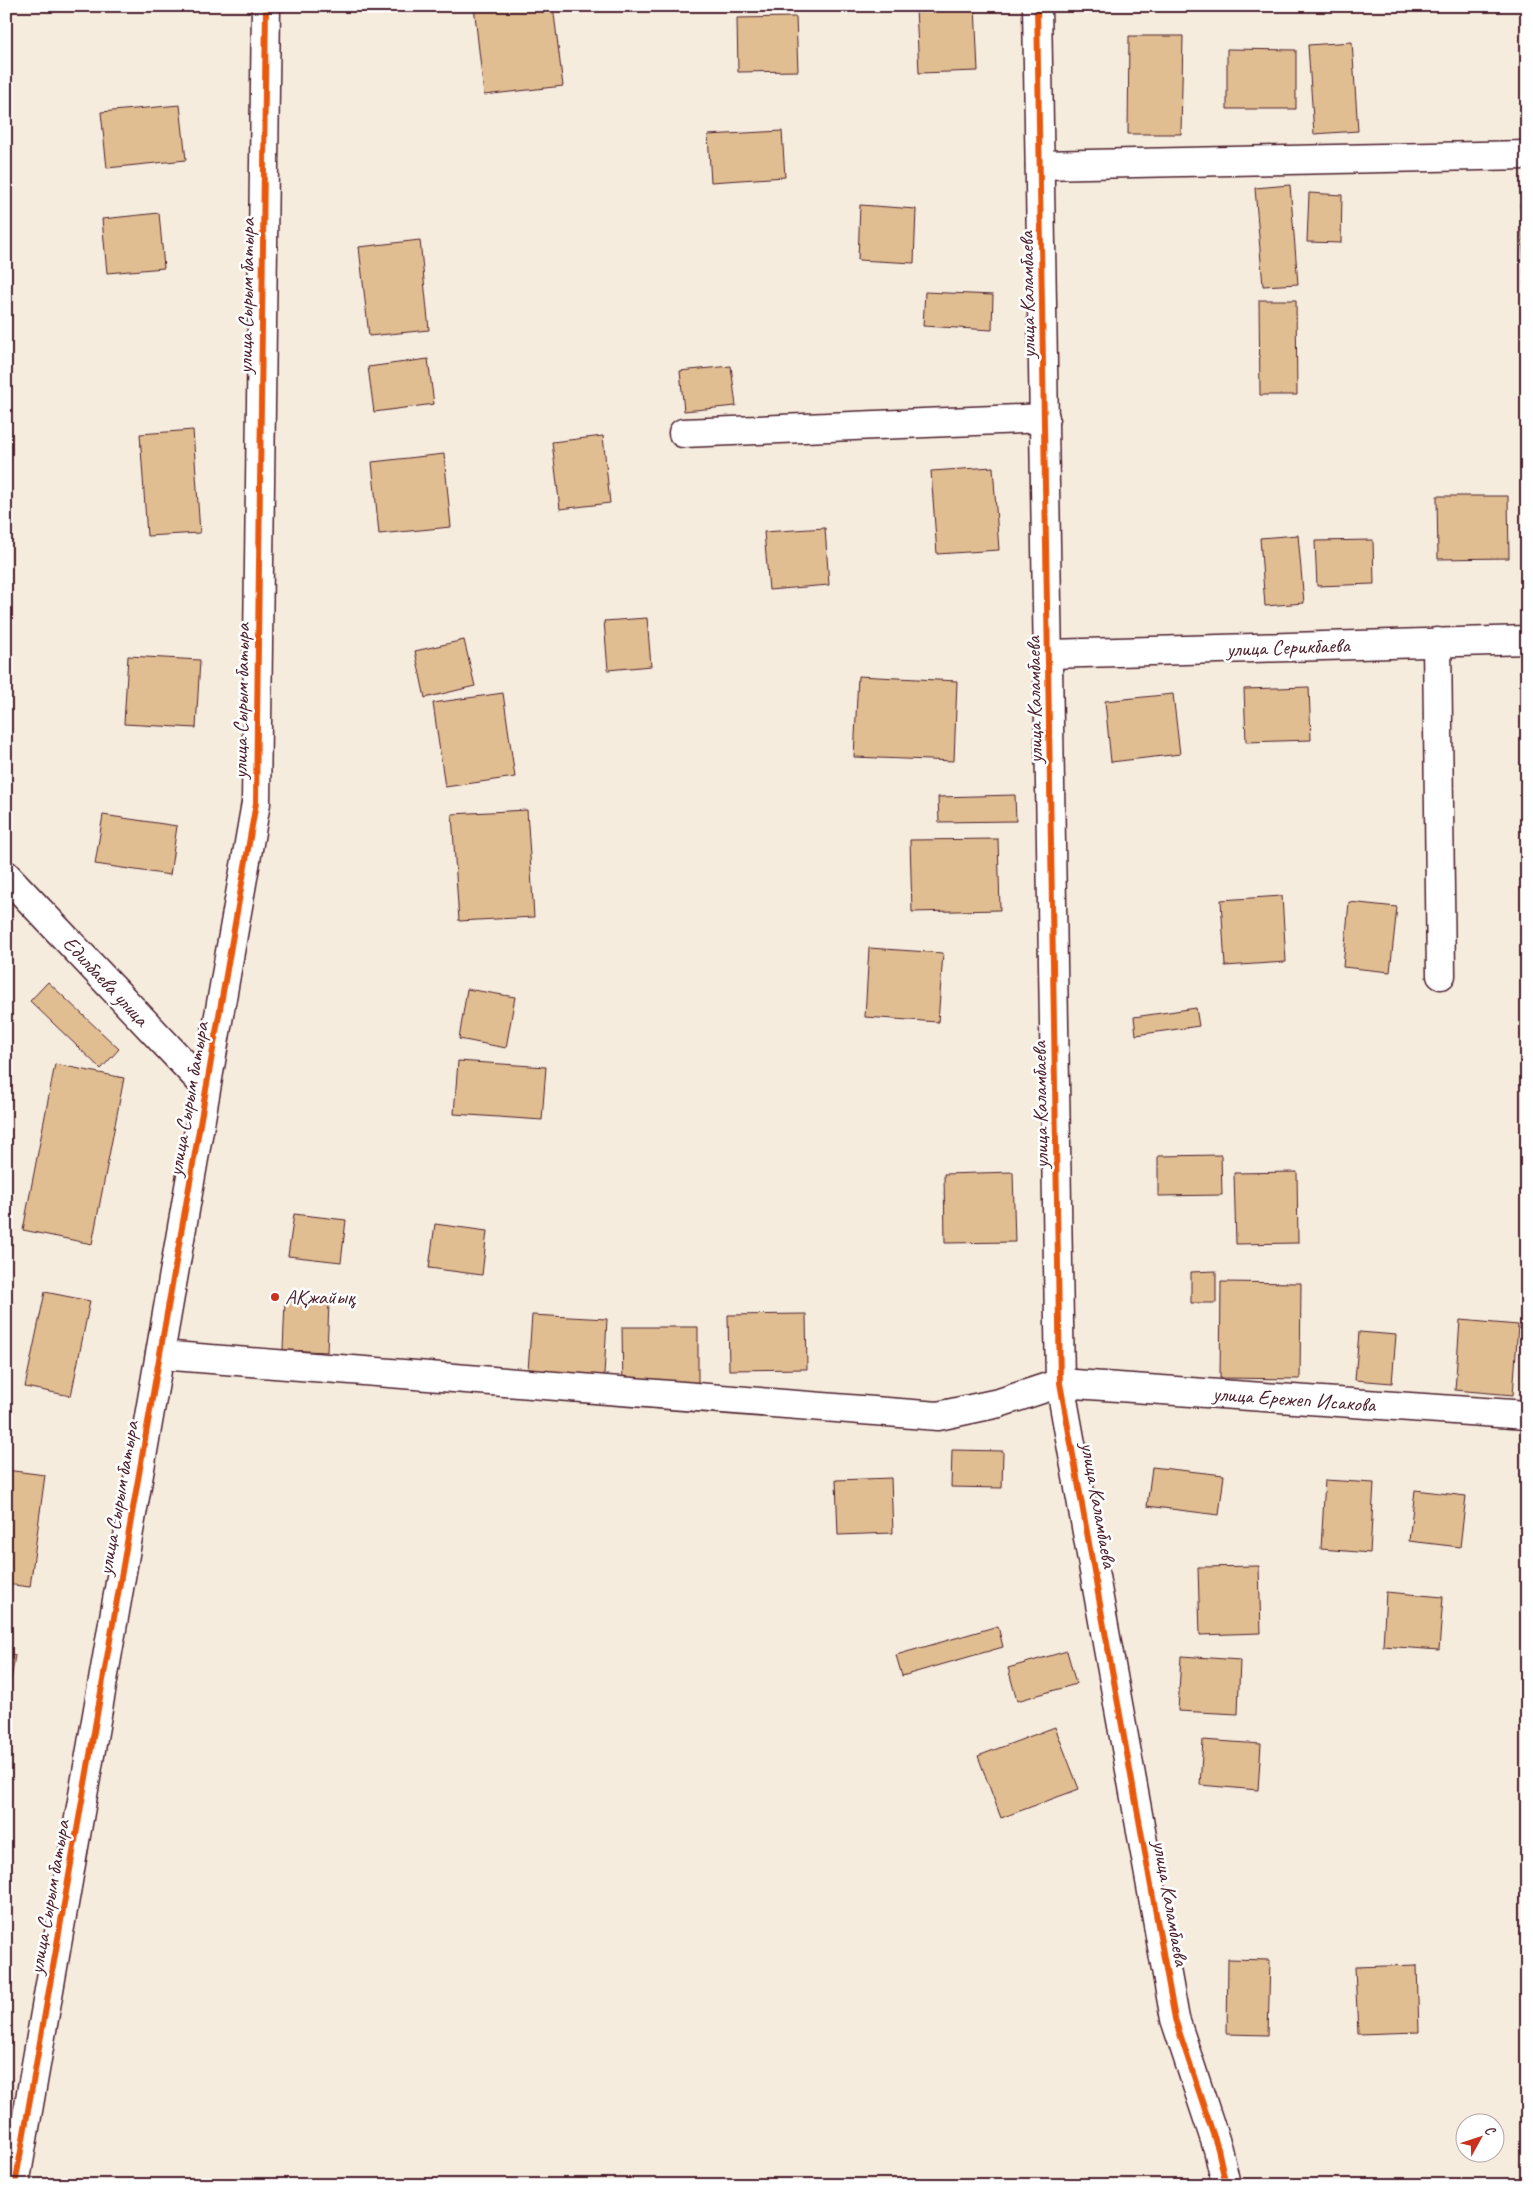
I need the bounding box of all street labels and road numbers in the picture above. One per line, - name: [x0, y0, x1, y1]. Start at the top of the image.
- street label: улица Сырым батыра: [232, 216, 260, 376]
- street label: улица Каламбаева: [1013, 230, 1041, 361]
- street label: улица Сырым батыра: [227, 621, 255, 781]
- street label: улица Серикбаева: [1224, 632, 1352, 662]
- street label: улица Каламбаева: [1020, 635, 1048, 766]
- street label: Едилбаева улица: [58, 930, 156, 1033]
- street label: улица Сырым батыра: [161, 1018, 215, 1180]
- street label: улица Каламбаева: [1026, 1040, 1054, 1171]
- street label: улица Ережеп Исакова: [1210, 1380, 1378, 1418]
- street label: улица Сырым батыра: [91, 1417, 145, 1579]
- street label: улица Каламбаева: [1075, 1438, 1123, 1571]
- street label: улица Сырым батыра: [22, 1816, 76, 1978]
- street label: улица Каламбаева: [1147, 1836, 1195, 1969]

